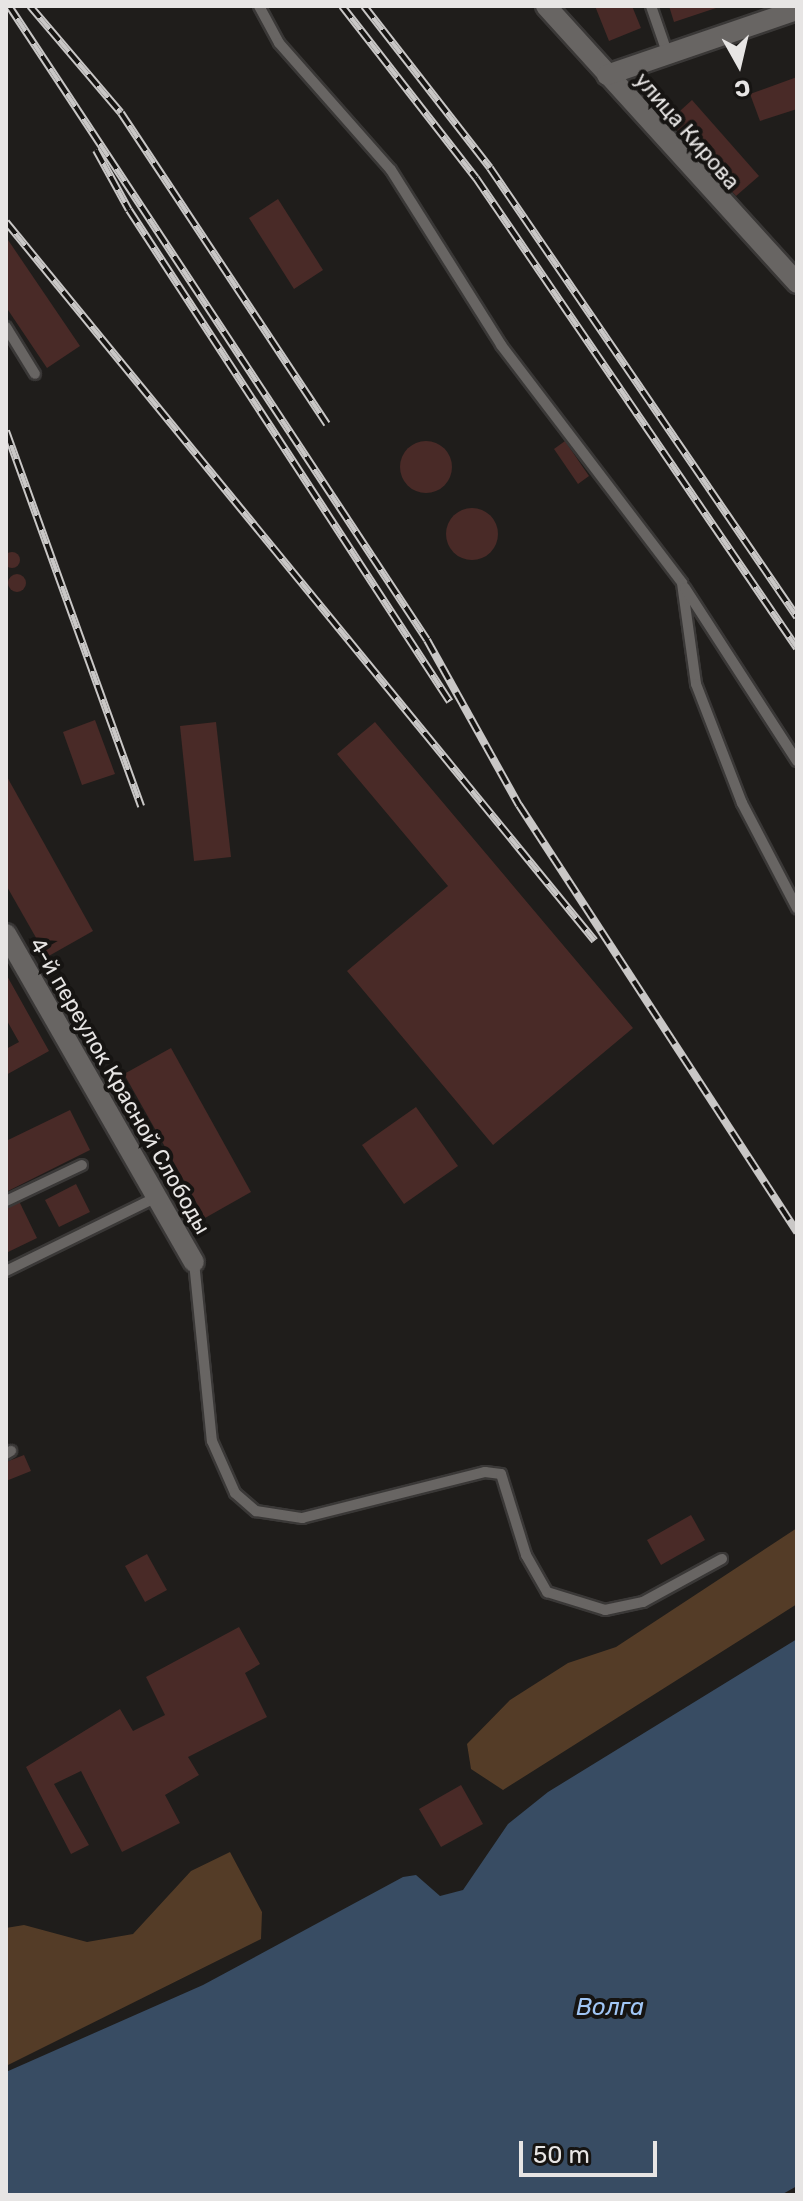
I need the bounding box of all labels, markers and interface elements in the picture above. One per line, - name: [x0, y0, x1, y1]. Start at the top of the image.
- north arrow: [699, 24, 779, 104]
- street label: улица Кирова: [629, 67, 745, 195]
- text: С: [733, 74, 752, 103]
- street label: 4-й переулок Красной Слободы: [24, 933, 216, 1239]
- water label: Волга: [576, 1994, 644, 2022]
- scale bar: [523, 2125, 661, 2175]
- text: 50 m: [533, 2141, 590, 2169]

